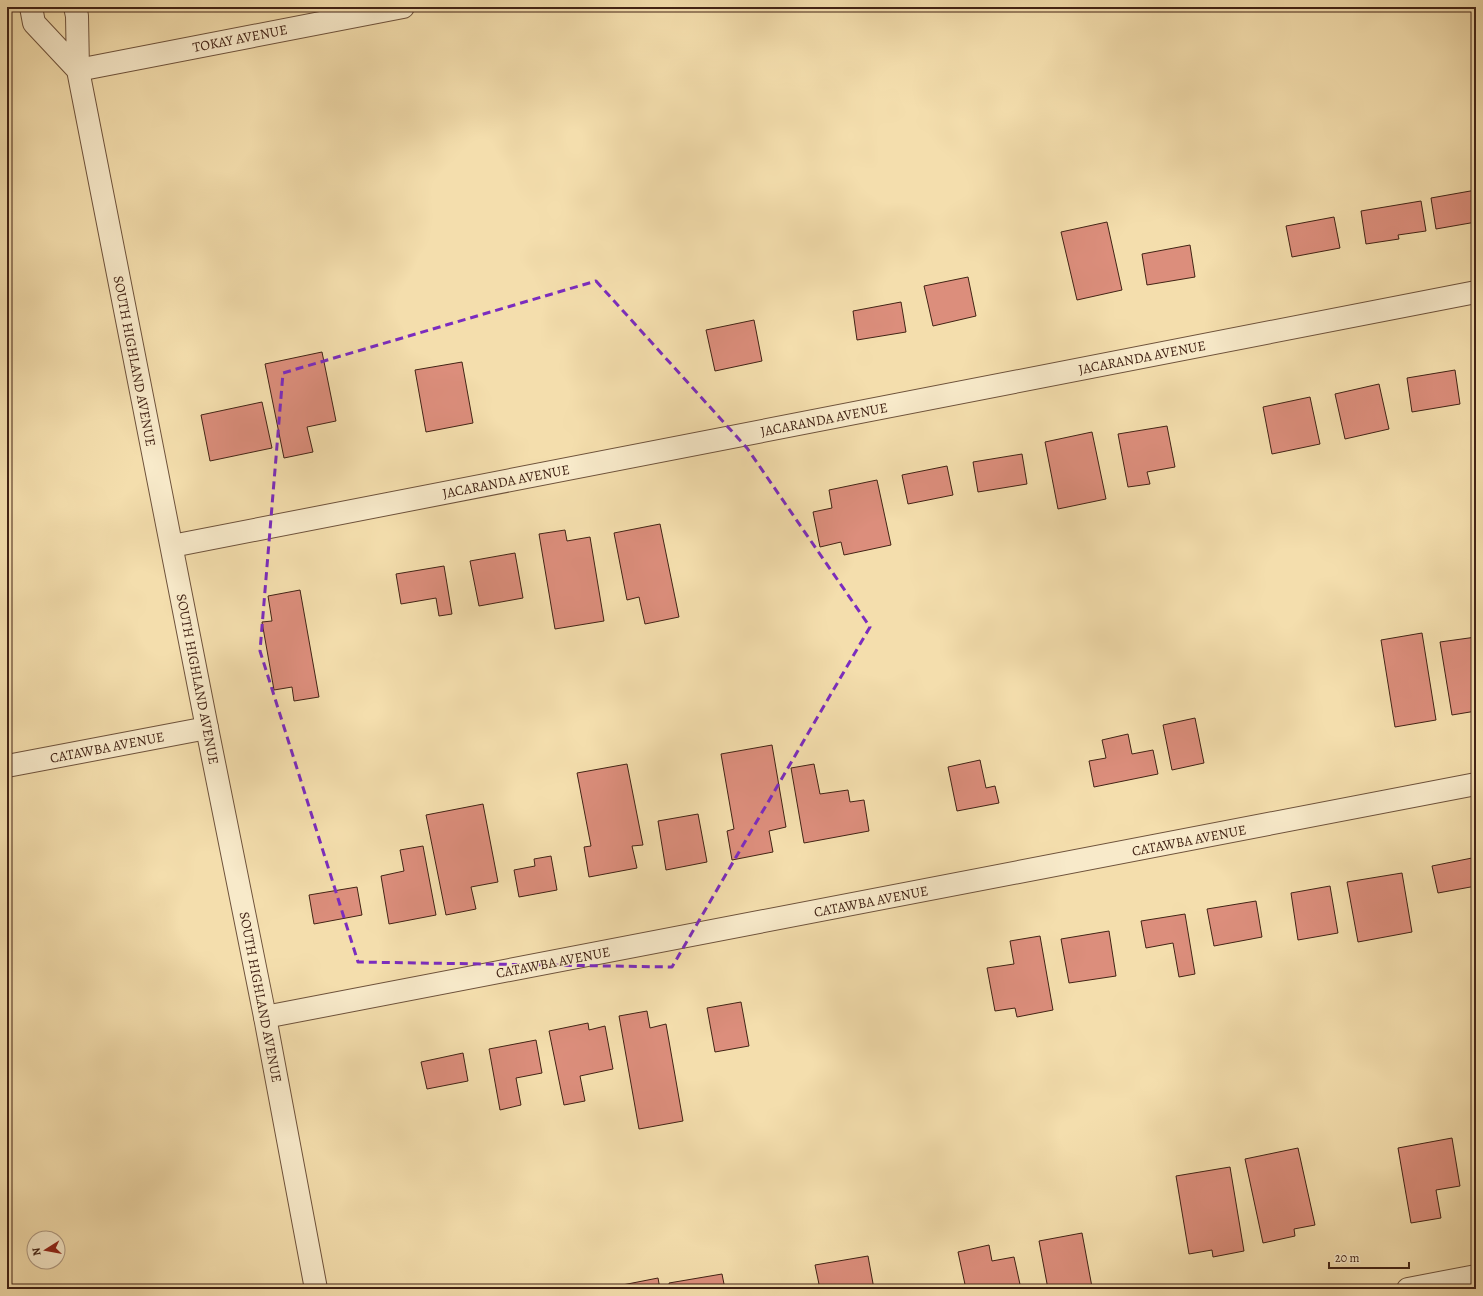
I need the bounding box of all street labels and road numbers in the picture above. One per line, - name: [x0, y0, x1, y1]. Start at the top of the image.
- street label: TOKAY AVENUE: [191, 20, 289, 57]
- street label: SOUTH HIGHLAND AVENUE: [109, 274, 160, 448]
- street label: JACARANDA AVENUE: [1077, 336, 1207, 379]
- street label: JACARANDA AVENUE: [759, 398, 889, 441]
- street label: JACARANDA AVENUE: [441, 460, 571, 503]
- street label: SOUTH HIGHLAND AVENUE: [172, 592, 223, 766]
- street label: CATAWBA AVENUE: [48, 727, 166, 768]
- street label: CATAWBA AVENUE: [1130, 820, 1248, 861]
- street label: CATAWBA AVENUE: [812, 881, 930, 922]
- street label: SOUTH HIGHLAND AVENUE: [235, 910, 286, 1084]
- street label: CATAWBA AVENUE: [494, 942, 612, 983]

